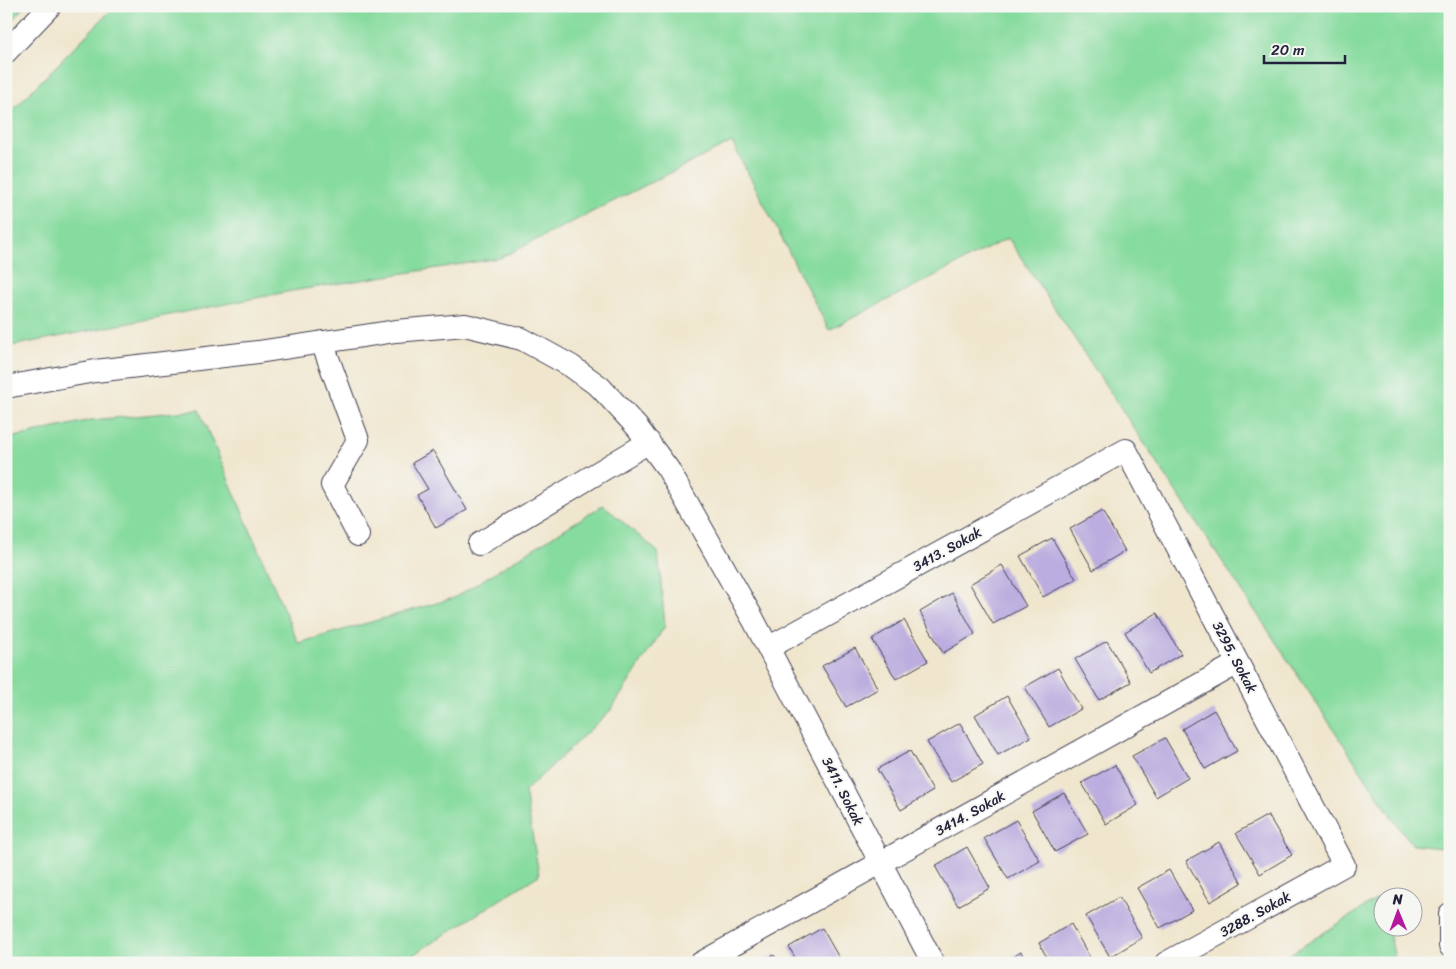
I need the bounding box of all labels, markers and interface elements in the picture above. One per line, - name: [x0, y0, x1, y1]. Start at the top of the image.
- scale bar: [1264, 32, 1345, 64]
- text: 20 m: [1271, 37, 1305, 63]
- street label: 3413. Sokak: [908, 520, 987, 579]
- street label: 3295. Sokak: [1205, 617, 1264, 698]
- street label: 3411. Sokak: [815, 753, 871, 830]
- street label: 3414. Sokak: [931, 784, 1010, 843]
- street label: 3288. Sokak: [1215, 884, 1296, 944]
- north arrow: [1374, 886, 1424, 936]
- text: N: [1392, 887, 1403, 912]

